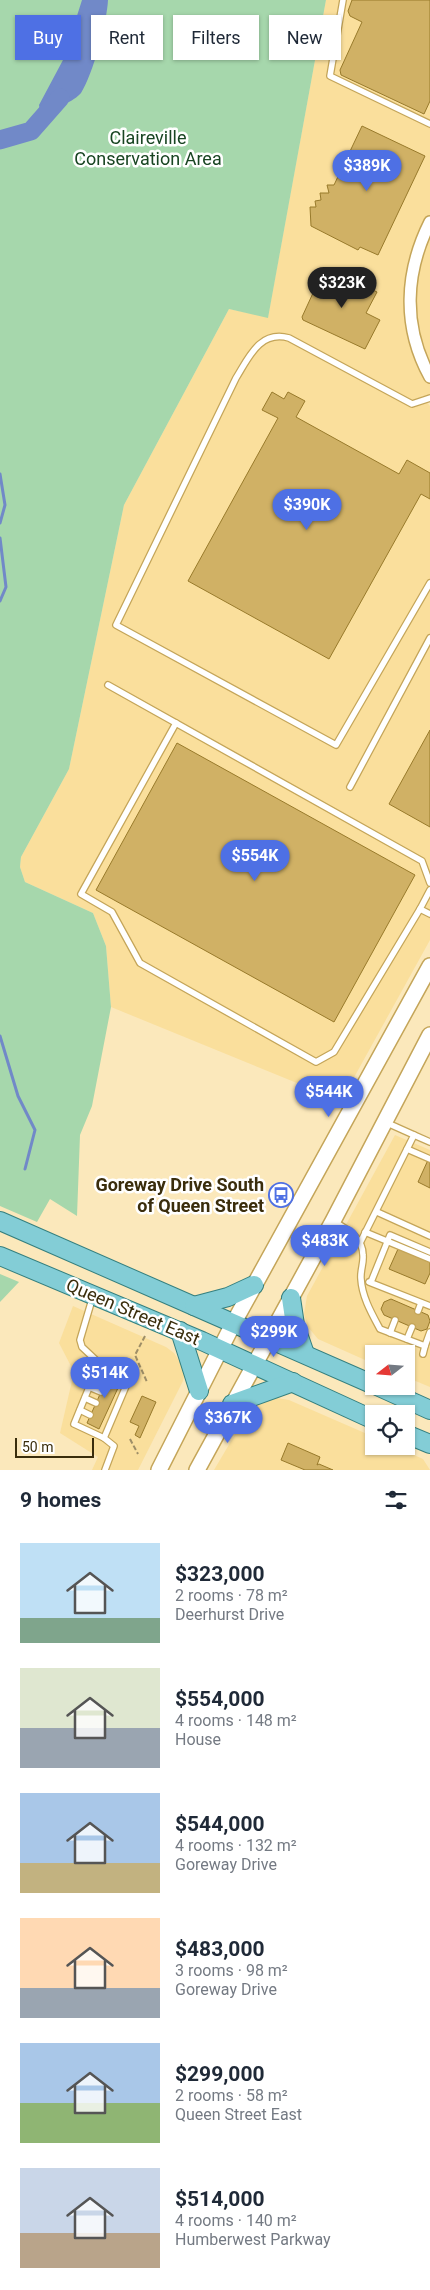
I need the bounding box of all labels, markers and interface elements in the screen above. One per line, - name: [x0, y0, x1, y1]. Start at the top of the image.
- chip: Buy: [15, 15, 81, 60]
- chip: Rent: [91, 15, 163, 60]
- chip: Filters: [173, 15, 259, 60]
- chip: New: [269, 15, 341, 60]
- park label: Claireville Conservation Area: [74, 127, 222, 169]
- pin: $389K: [332, 150, 402, 192]
- text: $389K: [344, 156, 390, 175]
- pin: $323K: [307, 266, 377, 309]
- text: $323K: [319, 273, 365, 292]
- pin: $390K: [272, 488, 342, 531]
- text: $390K: [284, 495, 330, 514]
- pin: $554K: [220, 840, 290, 882]
- text: $554K: [232, 846, 278, 865]
- pin: $544K: [294, 1076, 364, 1118]
- text: $544K: [306, 1082, 352, 1101]
- place label: Goreway Drive South of Queen Street: [95, 1174, 264, 1216]
- bus stop icon: Goreway Drive South of Queen Street: [268, 1182, 294, 1208]
- pin: $483K: [290, 1224, 360, 1267]
- text: $483K: [302, 1231, 348, 1250]
- street label: Queen Street East: [63, 1274, 203, 1349]
- pin: $299K: [239, 1316, 309, 1358]
- text: $299K: [251, 1322, 297, 1341]
- north arrow: [365, 1345, 415, 1395]
- map controls: [365, 1345, 415, 1455]
- pin: $514K: [70, 1356, 140, 1399]
- text: $514K: [82, 1363, 128, 1382]
- pin: $367K: [193, 1402, 263, 1444]
- button: locate: [365, 1405, 415, 1455]
- text: $367K: [205, 1408, 251, 1427]
- scale bar: [15, 1435, 94, 1458]
- text: 50 m: [22, 1439, 54, 1455]
- icon: filters: [382, 1486, 410, 1514]
- text: 9 homes: [20, 1488, 101, 1512]
- text: $323,000: [175, 1562, 265, 1586]
- icon: home: [60, 1563, 120, 1623]
- text: 2 rooms · 78 m²: [175, 1586, 288, 1605]
- text: Deerhurst Drive: [175, 1605, 284, 1624]
- text: $554,000: [175, 1687, 265, 1711]
- icon: home: [60, 1688, 120, 1748]
- text: 4 rooms · 148 m²: [175, 1711, 297, 1730]
- text: House: [175, 1730, 221, 1749]
- text: $544,000: [175, 1812, 265, 1836]
- icon: home: [60, 1813, 120, 1873]
- text: 4 rooms · 132 m²: [175, 1836, 297, 1855]
- text: Goreway Drive: [175, 1855, 277, 1874]
- text: $483,000: [175, 1937, 265, 1961]
- icon: home: [60, 1938, 120, 1998]
- text: 3 rooms · 98 m²: [175, 1961, 288, 1980]
- text: Goreway Drive: [175, 1980, 277, 1999]
- text: $299,000: [175, 2062, 265, 2086]
- icon: home: [60, 2063, 120, 2123]
- text: 2 rooms · 58 m²: [175, 2086, 288, 2105]
- text: Queen Street East: [175, 2105, 302, 2124]
- text: $514,000: [175, 2187, 265, 2211]
- icon: home: [60, 2188, 120, 2248]
- text: 4 rooms · 140 m²: [175, 2211, 297, 2230]
- text: Humberwest Parkway: [175, 2230, 331, 2249]

